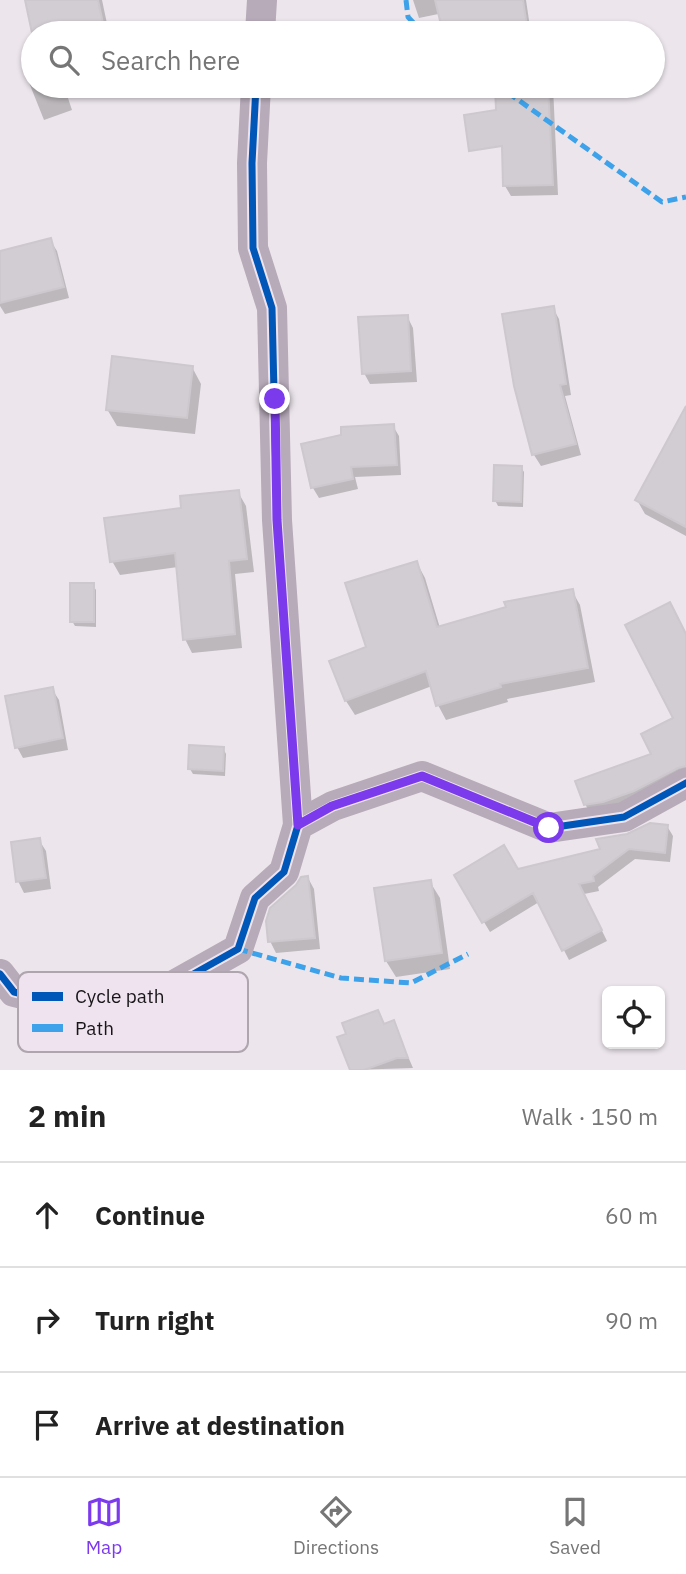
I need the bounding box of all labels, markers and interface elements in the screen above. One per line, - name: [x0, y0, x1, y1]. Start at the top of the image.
- search box: [21, 21, 665, 98]
- icon: search: [45, 41, 83, 79]
- text: Search here: [101, 43, 240, 77]
- route end: [259, 383, 290, 414]
- route start: [533, 812, 564, 843]
- legend: [18, 972, 248, 1052]
- text: Cycle path: [75, 984, 164, 1008]
- map controls: [602, 986, 665, 1049]
- button: locate: [602, 986, 665, 1049]
- text: Path: [75, 1016, 114, 1040]
- text: 2 min: [28, 1096, 106, 1135]
- text: Walk · 150 m: [522, 1101, 658, 1131]
- icon: ahead: [28, 1196, 66, 1234]
- text: Continue: [95, 1198, 205, 1232]
- text: 60 m: [605, 1200, 658, 1230]
- icon: right: [28, 1301, 66, 1339]
- text: Turn right: [95, 1303, 214, 1337]
- text: 90 m: [605, 1305, 658, 1335]
- icon: arrive: [28, 1406, 66, 1444]
- text: Arrive at destination: [95, 1408, 345, 1442]
- tab: Map: [85, 1493, 123, 1559]
- tab: Directions: [293, 1493, 379, 1559]
- tab: Saved: [549, 1493, 601, 1559]

